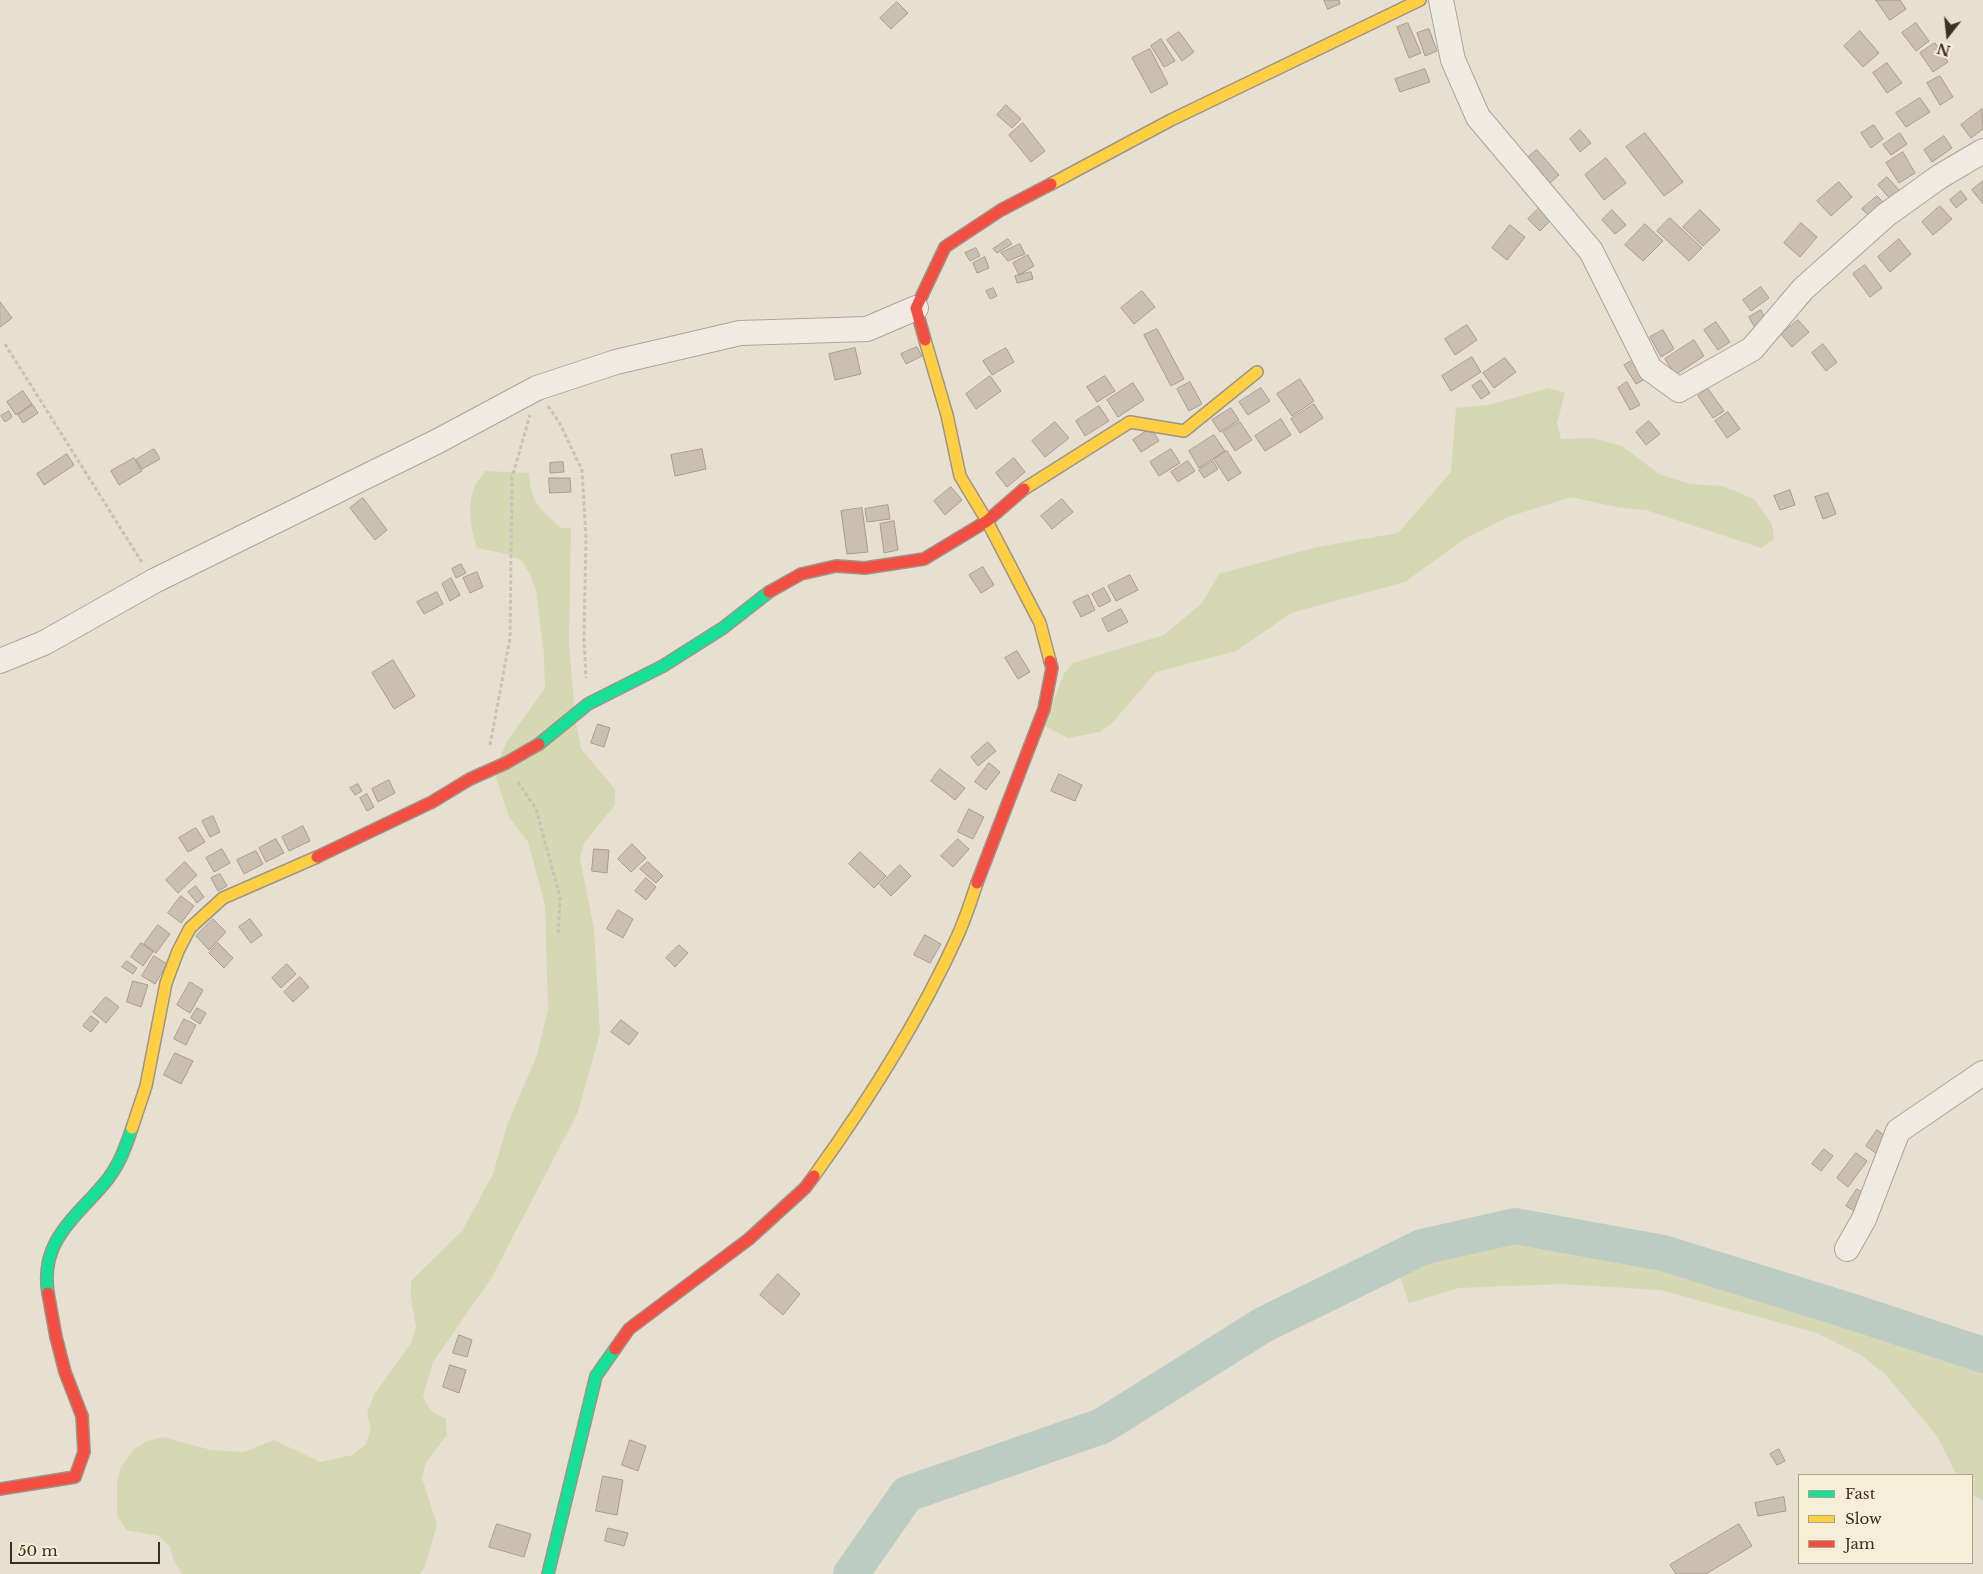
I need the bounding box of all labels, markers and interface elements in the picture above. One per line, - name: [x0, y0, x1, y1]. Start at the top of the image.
- north arrow: [1923, 10, 1973, 60]
- text: N: [1935, 39, 1953, 60]
- legend: [1798, 1474, 1973, 1564]
- text: Fast: [1845, 1484, 1875, 1503]
- text: Slow: [1845, 1509, 1882, 1528]
- scale bar: [12, 1532, 162, 1564]
- text: Jam: [1845, 1534, 1875, 1553]
- text: 50 m: [18, 1541, 58, 1560]

